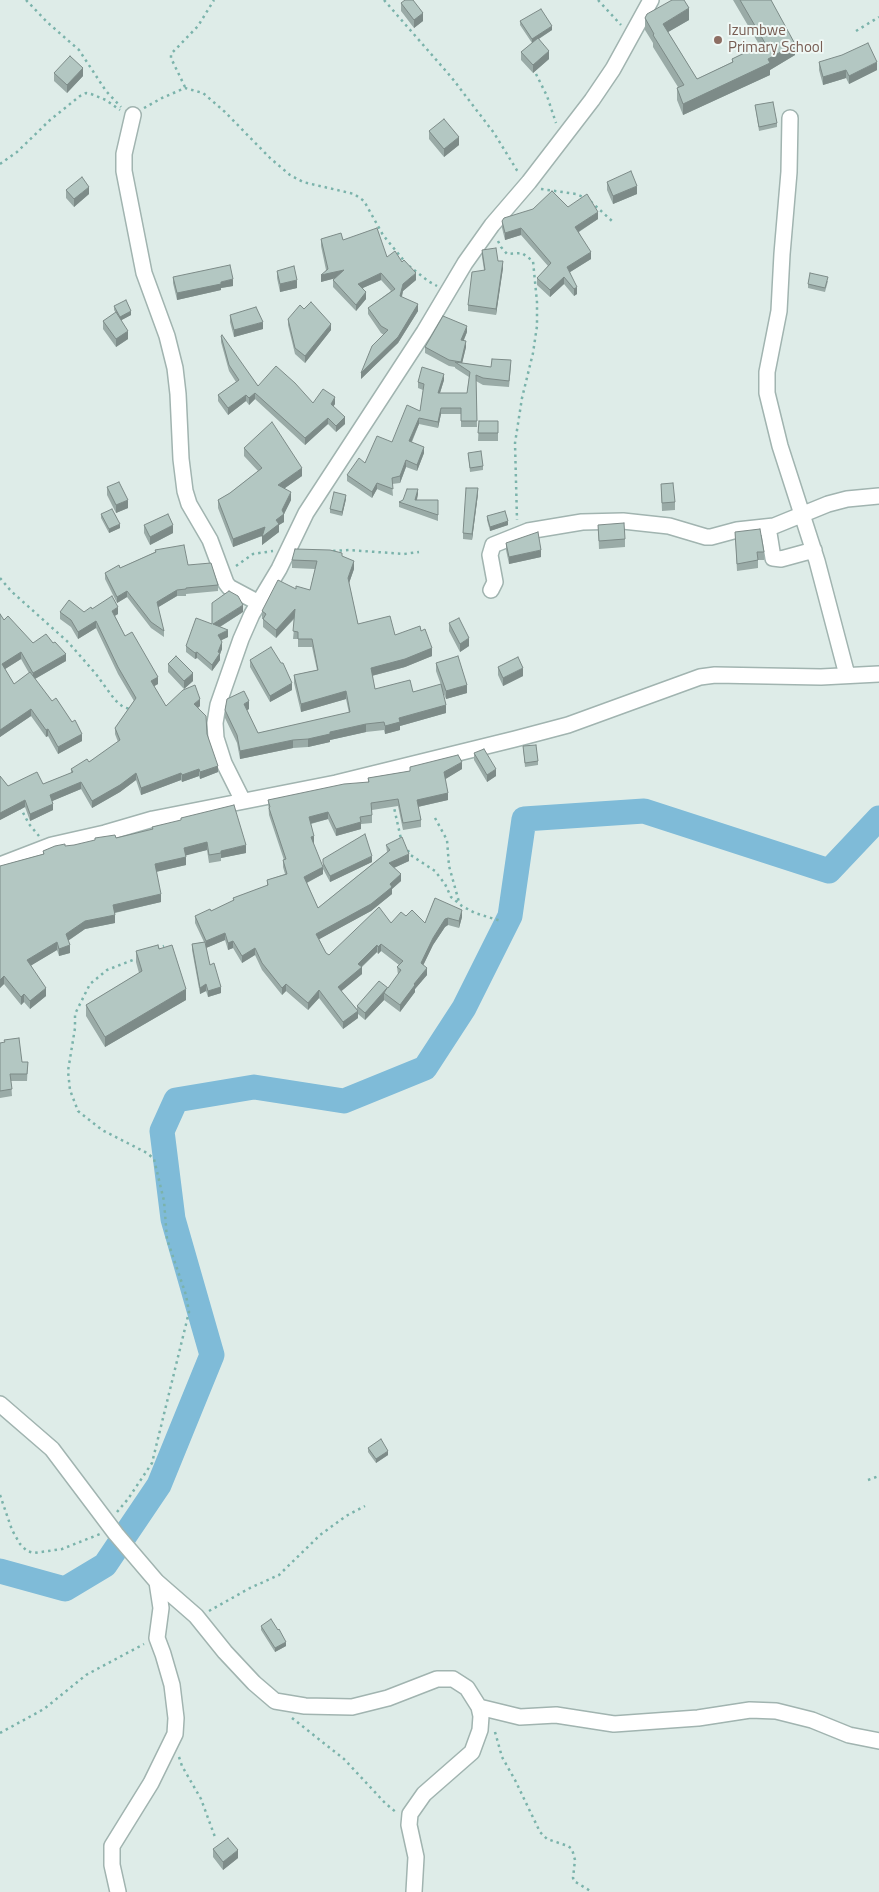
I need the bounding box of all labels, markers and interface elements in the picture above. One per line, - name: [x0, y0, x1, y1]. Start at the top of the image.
- place label: Izumbwe Primary School: [728, 22, 823, 57]
- marker: Izumbwe Primary School: [712, 34, 724, 46]

